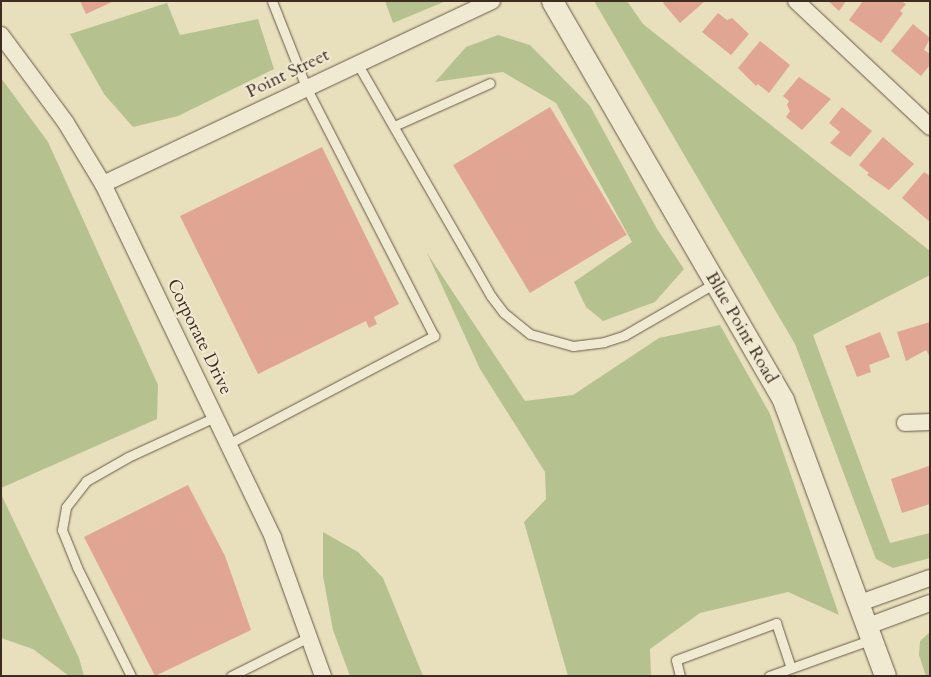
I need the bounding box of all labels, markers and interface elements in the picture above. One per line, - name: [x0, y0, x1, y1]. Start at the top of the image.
- street label: Point Street: [243, 45, 333, 103]
- street label: Blue Point Road: [700, 268, 782, 388]
- street label: Corporate Drive: [162, 276, 236, 398]

